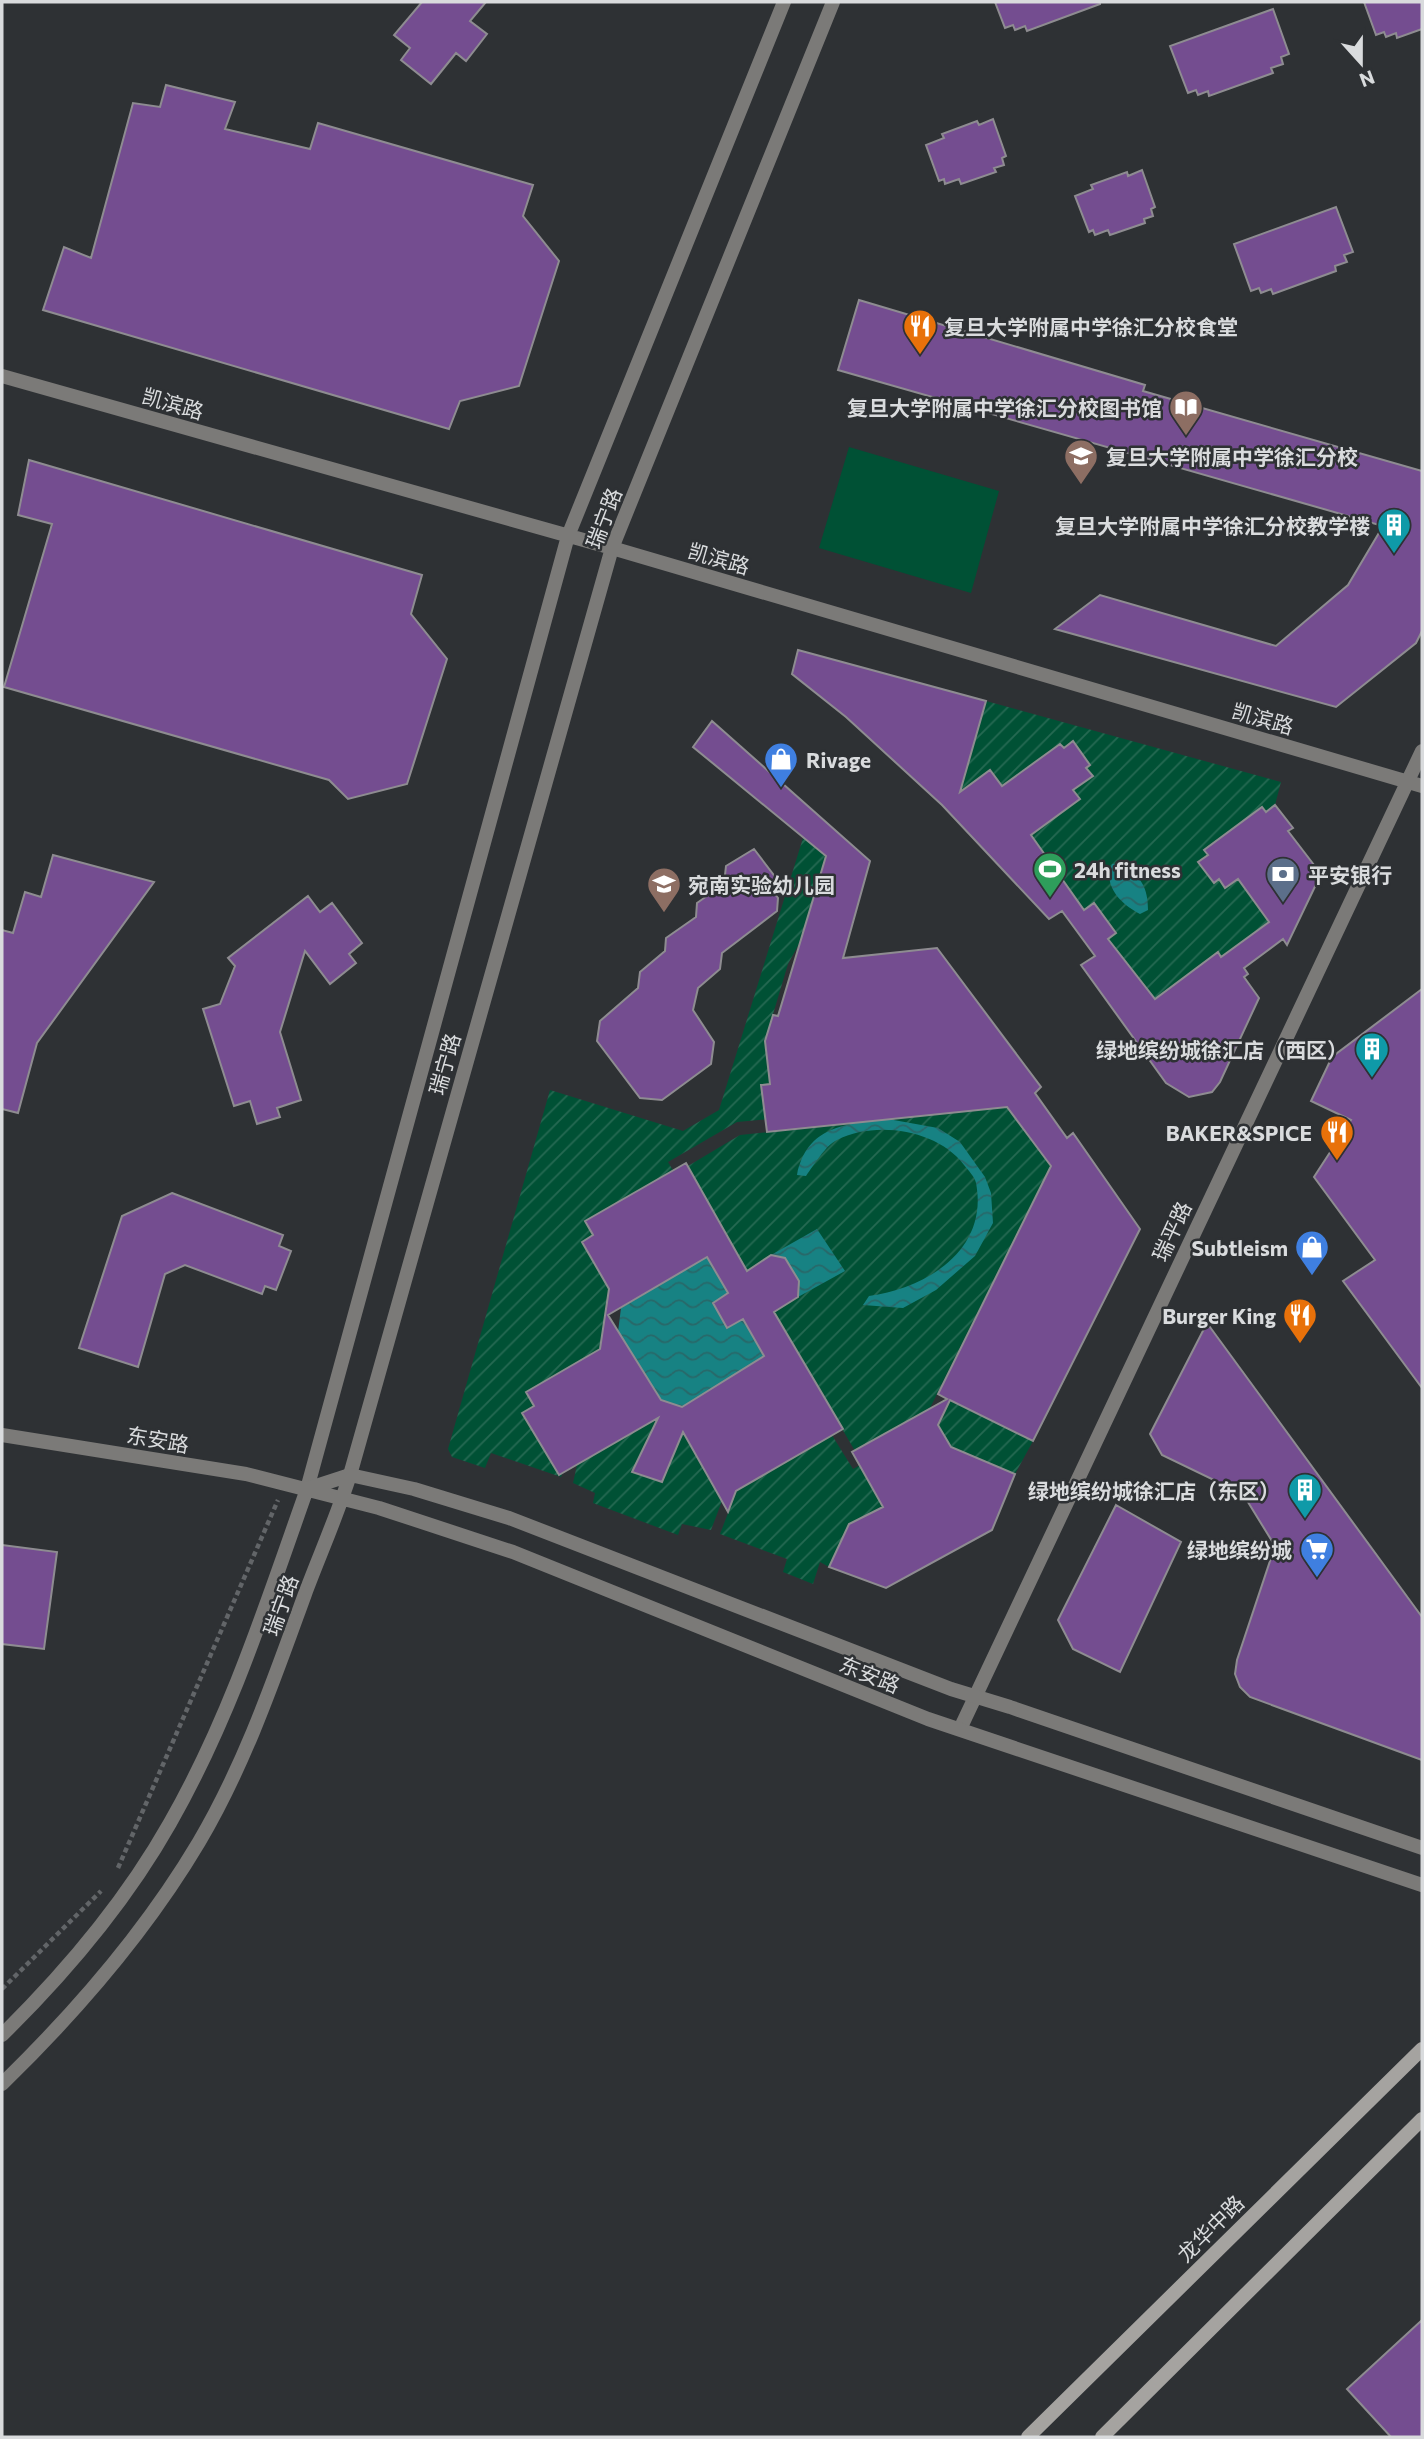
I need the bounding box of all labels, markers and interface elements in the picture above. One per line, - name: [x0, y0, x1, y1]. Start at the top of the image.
- north arrow: [1326, 28, 1396, 98]
- text: N: [1356, 66, 1378, 93]
- restaurant icon: 复旦大学附属中学徐汇分校食堂: [901, 307, 939, 356]
- place label: 复旦大学附属中学徐汇分校食堂: [944, 314, 1238, 339]
- street label: 凯滨路: [139, 382, 207, 424]
- library icon: 复旦大学附属中学徐汇分校图书馆: [1167, 388, 1205, 437]
- place label: 复旦大学附属中学徐汇分校图书馆: [847, 395, 1162, 420]
- school or university icon: 复旦大学附属中学徐汇分校: [1062, 437, 1100, 486]
- place label: 复旦大学附属中学徐汇分校: [1106, 444, 1358, 469]
- street label: 瑞宁路: [580, 484, 626, 552]
- building icon: 复旦大学附属中学徐汇分校教学楼: [1375, 506, 1413, 555]
- place label: 复旦大学附属中学徐汇分校教学楼: [1055, 513, 1370, 538]
- street label: 凯滨路: [685, 537, 753, 579]
- street label: 凯滨路: [1229, 697, 1297, 739]
- shop icon: Rivage: [762, 740, 800, 789]
- place label: Rivage: [806, 747, 871, 772]
- sports icon: 24h fitness: [1031, 850, 1069, 899]
- bank icon: 平安银行: [1264, 855, 1302, 904]
- place label: 24h fitness: [1074, 857, 1181, 882]
- place label: 平安银行: [1308, 862, 1392, 887]
- school or university icon: 宛南实验幼儿园: [645, 865, 683, 914]
- place label: 宛南实验幼儿园: [688, 872, 835, 897]
- street label: 瑞宁路: [423, 1030, 465, 1098]
- building icon: 绿地缤纷城徐汇店（西区）: [1353, 1030, 1391, 1079]
- place label: 绿地缤纷城徐汇店（西区）: [1096, 1037, 1348, 1062]
- restaurant icon: BAKER&SPICE: [1318, 1113, 1356, 1162]
- place label: BAKER&SPICE: [1166, 1120, 1312, 1145]
- street label: 瑞平路: [1146, 1197, 1196, 1265]
- shop icon: Subtleism: [1293, 1228, 1331, 1277]
- place label: Subtleism: [1191, 1235, 1288, 1260]
- restaurant icon: Burger King: [1281, 1296, 1319, 1345]
- place label: Burger King: [1162, 1303, 1276, 1328]
- street label: 东安路: [125, 1421, 191, 1457]
- building icon: 绿地缤纷城徐汇店（东区）: [1286, 1471, 1324, 1520]
- place label: 绿地缤纷城徐汇店（东区）: [1028, 1478, 1280, 1503]
- supermarket icon: 绿地缤纷城: [1298, 1530, 1336, 1579]
- place label: 绿地缤纷城: [1187, 1537, 1292, 1562]
- street label: 瑞宁路: [257, 1571, 303, 1639]
- street label: 东安路: [836, 1651, 904, 1697]
- street label: 龙华中路: [1171, 2189, 1249, 2267]

